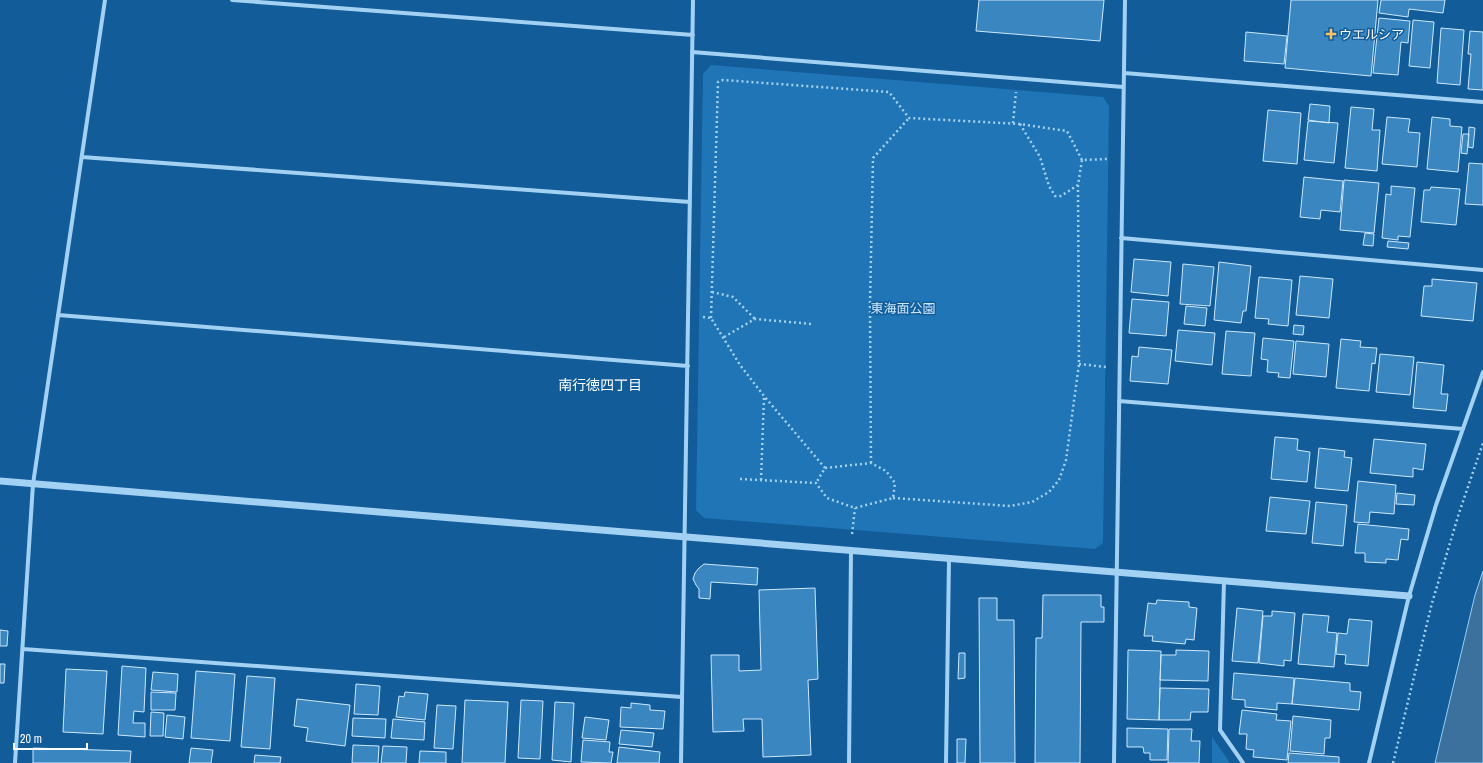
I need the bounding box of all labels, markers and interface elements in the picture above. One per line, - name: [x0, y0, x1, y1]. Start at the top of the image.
- place label: ウエルシア: [1339, 26, 1404, 43]
- marker: ウエルシア: [1326, 29, 1336, 39]
- park label: 東海面公園: [870, 300, 936, 317]
- district label: 南行徳四丁目: [558, 376, 642, 394]
- scale bar: [14, 725, 87, 751]
- text: 20 m: [20, 731, 42, 747]

